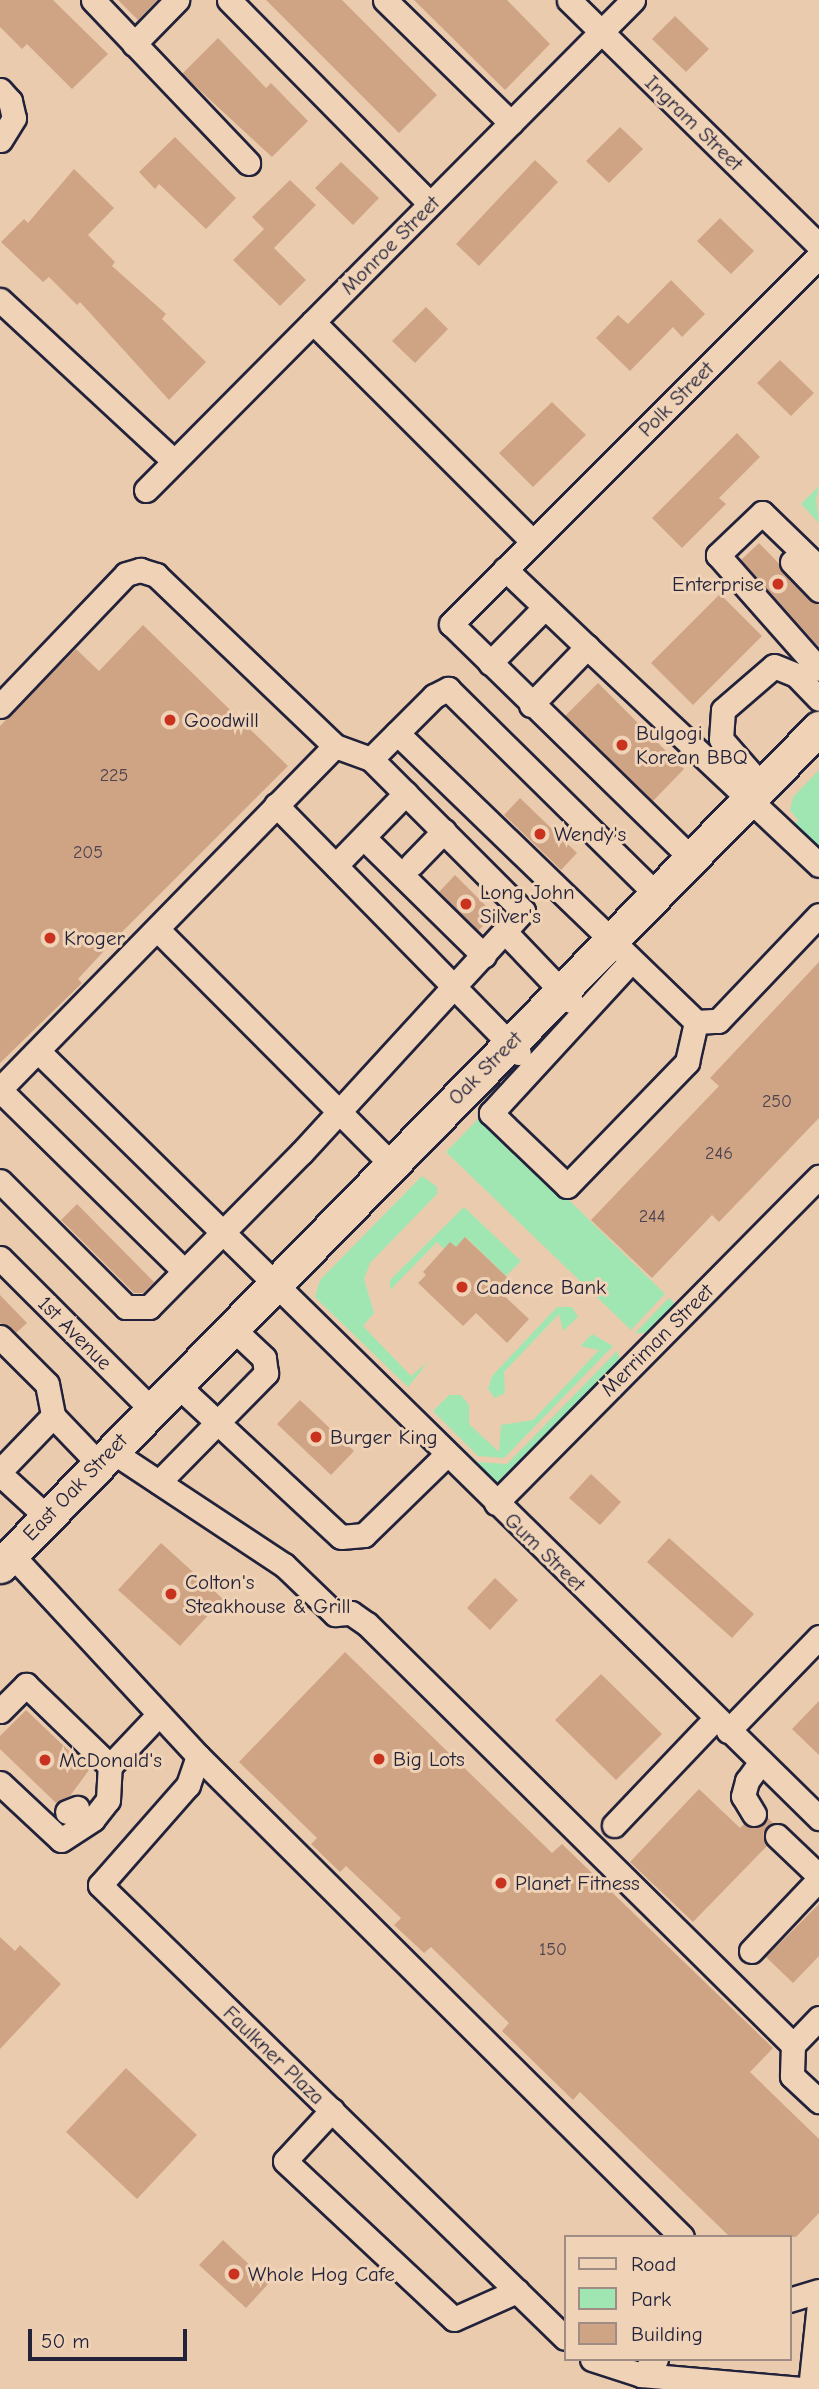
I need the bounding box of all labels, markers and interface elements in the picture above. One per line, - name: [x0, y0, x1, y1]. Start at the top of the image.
- street label: Ingram Street: [640, 70, 748, 176]
- street label: Monroe Street: [335, 190, 445, 300]
- street label: Polk Street: [633, 356, 719, 442]
- place label: Enterprise: [672, 571, 764, 597]
- marker: Enterprise: [770, 576, 786, 592]
- place label: Goodwill: [184, 707, 259, 733]
- marker: Goodwill: [162, 712, 178, 728]
- place label: Bulgogi Korean BBQ: [636, 720, 748, 770]
- marker: Bulgogi Korean BBQ: [614, 737, 630, 753]
- house number: 225: [100, 765, 128, 787]
- place label: Wendy's: [554, 821, 626, 847]
- marker: Wendy's: [532, 826, 548, 842]
- house number: 205: [73, 842, 103, 864]
- place label: Long John Silver's: [480, 879, 575, 929]
- marker: Long John Silver's: [458, 896, 474, 912]
- place label: Kroger: [64, 925, 125, 951]
- marker: Kroger: [42, 930, 58, 946]
- street label: Oak Street: [443, 1026, 527, 1110]
- house number: 250: [762, 1091, 792, 1113]
- house number: 246: [705, 1143, 733, 1165]
- house number: 244: [639, 1206, 665, 1228]
- place label: Cadence Bank: [476, 1274, 606, 1300]
- street label: Merriman Street: [595, 1278, 719, 1402]
- marker: Cadence Bank: [454, 1279, 470, 1295]
- street label: 1st Avenue: [33, 1291, 117, 1375]
- place label: Burger King: [330, 1424, 438, 1450]
- street label: East Oak Street: [18, 1428, 132, 1546]
- marker: Burger King: [308, 1429, 324, 1445]
- street label: Gum Street: [499, 1507, 591, 1597]
- place label: Colton's Steakhouse & Grill: [185, 1569, 351, 1619]
- marker: Colton's Steakhouse & Grill: [163, 1586, 179, 1602]
- place label: Big Lots: [393, 1746, 465, 1772]
- place label: McDonald's: [59, 1747, 162, 1773]
- marker: Big Lots: [371, 1751, 387, 1767]
- marker: McDonald's: [37, 1752, 53, 1768]
- place label: Planet Fitness: [515, 1870, 640, 1896]
- marker: Planet Fitness: [493, 1875, 509, 1891]
- house number: 150: [539, 1939, 567, 1961]
- street label: Faulkner Plaza: [218, 2000, 330, 2110]
- legend: [564, 2235, 791, 2361]
- text: Road: [631, 2252, 676, 2276]
- place label: Whole Hog Cafe: [248, 2261, 395, 2287]
- marker: Whole Hog Cafe: [226, 2266, 242, 2282]
- text: Park: [631, 2287, 671, 2311]
- scale bar: [32, 2316, 191, 2360]
- text: Building: [631, 2322, 703, 2346]
- text: 50 m: [41, 2329, 90, 2353]

